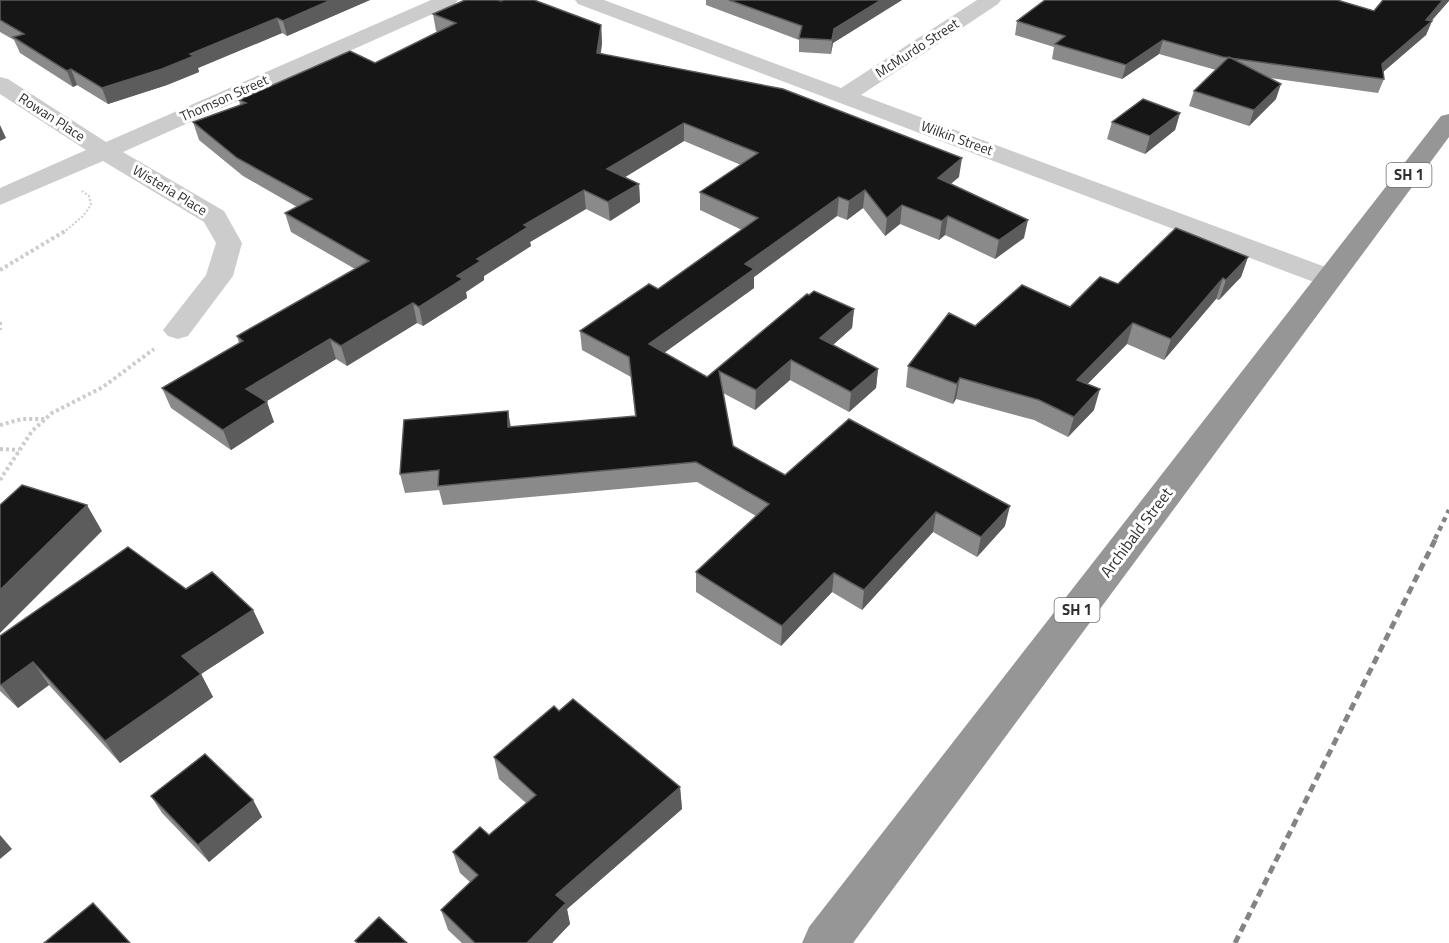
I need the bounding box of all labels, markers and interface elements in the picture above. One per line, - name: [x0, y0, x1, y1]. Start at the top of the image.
- street label: McMurdo Street: [871, 13, 963, 82]
- street label: Thomson Street: [176, 69, 271, 126]
- street label: Rowan Place: [15, 87, 90, 146]
- street label: Wilkin Street: [918, 115, 996, 160]
- street label: Wisteria Place: [129, 159, 211, 220]
- road number: SH 1: [1386, 163, 1432, 187]
- street label: Archibald Street: [1094, 482, 1178, 582]
- road number: SH 1: [1054, 598, 1100, 622]

